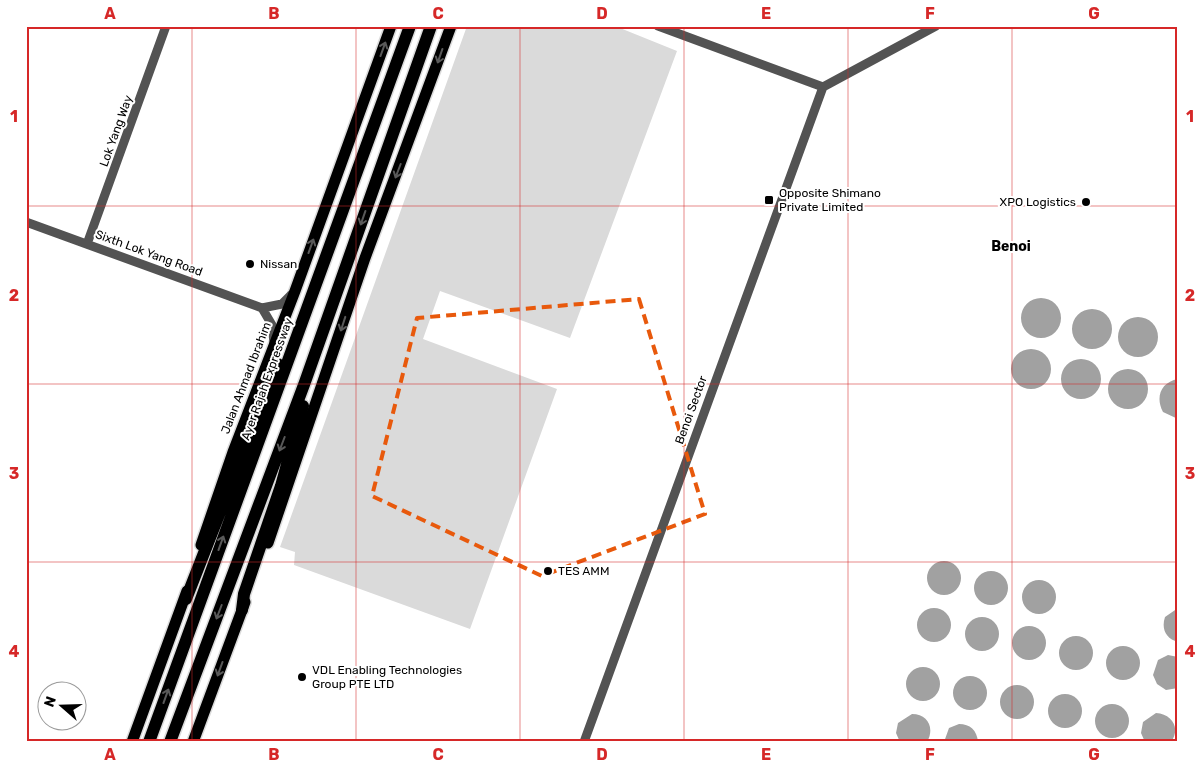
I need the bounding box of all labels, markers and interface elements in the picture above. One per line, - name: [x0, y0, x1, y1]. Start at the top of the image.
- text: A: [104, 4, 116, 23]
- text: B: [268, 4, 280, 23]
- text: C: [432, 4, 444, 23]
- text: D: [596, 4, 608, 23]
- text: E: [761, 4, 771, 23]
- text: F: [925, 4, 935, 23]
- text: G: [1088, 4, 1100, 23]
- one-way arrow: [379, 42, 388, 57]
- one-way arrow: [435, 48, 444, 63]
- street label: Lok Yang Way: [97, 93, 136, 169]
- text: 1: [10, 107, 18, 126]
- text: 1: [1186, 107, 1194, 126]
- one-way arrow: [393, 163, 403, 178]
- place label: Opposite Shimano Private Limited: [779, 186, 881, 214]
- marker: Opposite Shimano Private Limited: [763, 194, 775, 206]
- place label: XPO Logistics: [1000, 195, 1076, 209]
- marker: XPO Logistics: [1080, 196, 1092, 208]
- one-way arrow: [358, 209, 367, 225]
- street label: Sixth Lok Yang Road: [94, 227, 204, 279]
- one-way arrow: [307, 238, 316, 254]
- district label: Benoi: [991, 238, 1031, 255]
- place label: Nissan: [260, 257, 297, 271]
- marker: Nissan: [244, 258, 256, 270]
- text: 2: [9, 286, 19, 305]
- text: 2: [1185, 286, 1195, 305]
- one-way arrow: [338, 315, 347, 331]
- street label: Ayer Rajah Expressway: [238, 316, 296, 442]
- street label: Jalan Ahmad Ibrahim: [218, 320, 274, 436]
- street label: Benoi Sector: [672, 374, 710, 446]
- one-way arrow: [277, 435, 286, 451]
- text: 3: [9, 464, 19, 483]
- text: 3: [1185, 464, 1195, 483]
- one-way arrow: [217, 536, 226, 552]
- place label: TES AMM: [558, 564, 609, 578]
- marker: TES AMM: [542, 565, 554, 577]
- one-way arrow: [214, 604, 223, 619]
- text: 4: [9, 642, 20, 661]
- text: 4: [1185, 642, 1196, 661]
- one-way arrow: [215, 660, 224, 676]
- place label: VDL Enabling Technologies Group PTE LTD: [312, 663, 462, 691]
- marker: VDL Enabling Technologies Group PTE LTD: [296, 671, 308, 683]
- north arrow: [38, 680, 88, 730]
- one-way arrow: [162, 689, 171, 704]
- text: N: [41, 694, 60, 709]
- text: A: [104, 745, 116, 764]
- text: B: [268, 745, 280, 764]
- text: C: [432, 745, 444, 764]
- text: D: [596, 745, 608, 764]
- text: E: [761, 745, 771, 764]
- text: F: [925, 745, 935, 764]
- text: G: [1088, 745, 1100, 764]

